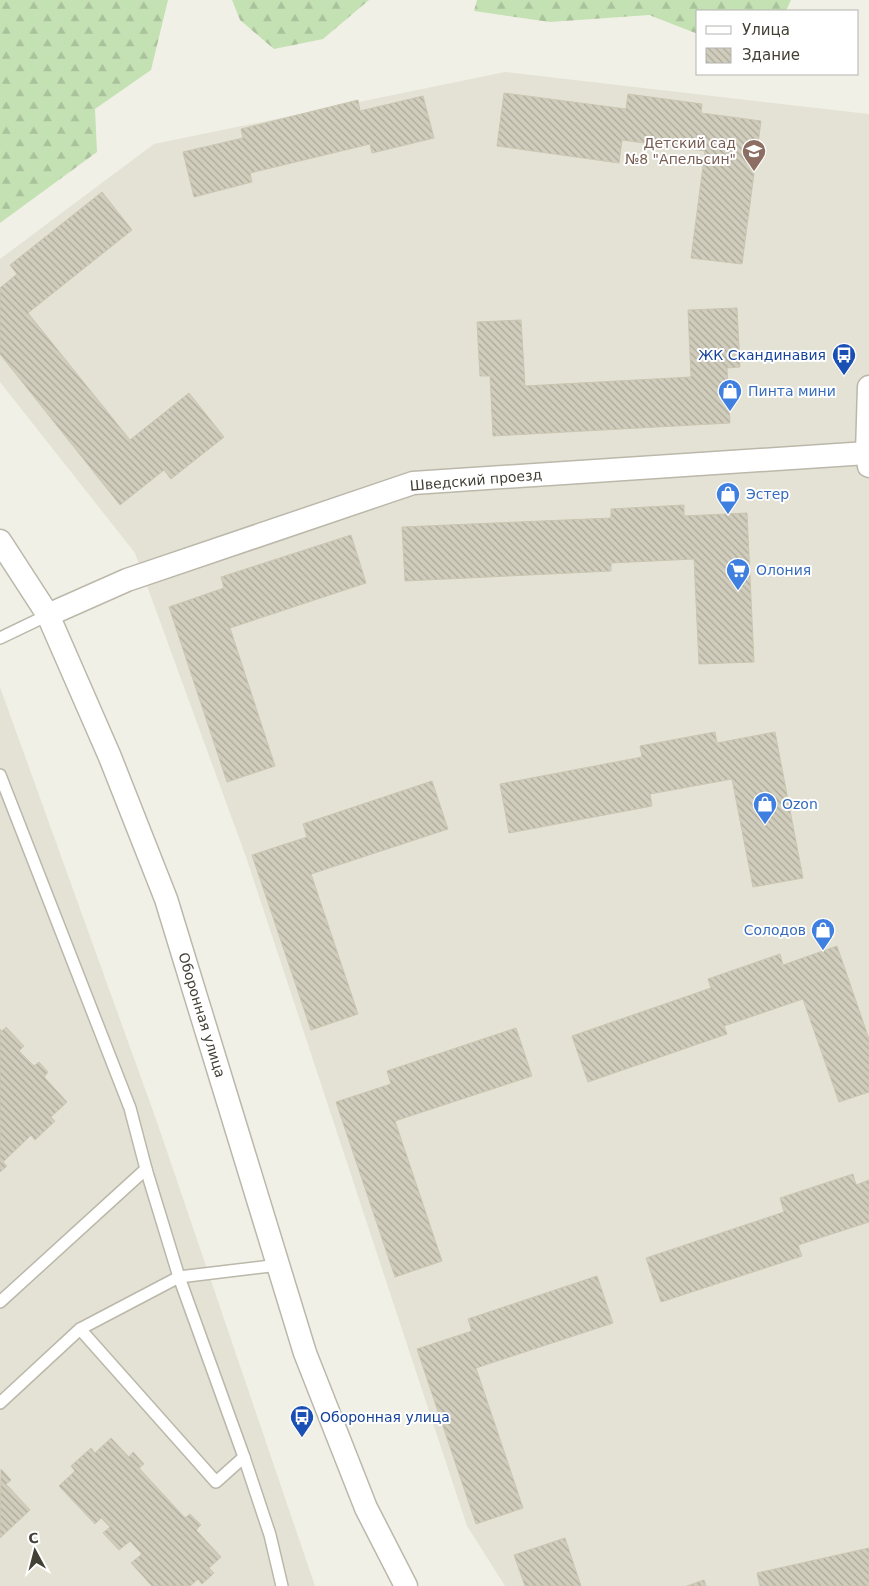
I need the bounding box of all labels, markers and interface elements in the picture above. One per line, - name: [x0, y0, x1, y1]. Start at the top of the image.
- legend: [696, 10, 859, 75]
- text: Улица: [742, 21, 790, 39]
- text: Здание: [742, 46, 800, 64]
- place label: Детский сад №8 "Апельсин": [625, 135, 736, 167]
- school or university icon: Детский сад №8 "Апельсин": [741, 138, 767, 172]
- bus stop icon: ЖК Скандинавия: [831, 342, 857, 376]
- place label: ЖК Скандинавия: [698, 347, 826, 363]
- shop icon: Пинта мини: [717, 378, 743, 412]
- place label: Пинта мини: [748, 383, 836, 399]
- street label: Шведский проезд: [409, 466, 543, 494]
- shop icon: Эстер: [715, 481, 741, 515]
- place label: Эстер: [746, 486, 789, 502]
- supermarket icon: Олония: [725, 557, 751, 591]
- place label: Олония: [756, 562, 811, 578]
- shop icon: Ozon: [752, 791, 778, 825]
- place label: Ozon: [782, 796, 818, 812]
- shop icon: Солодов: [810, 917, 836, 951]
- place label: Солодов: [744, 922, 806, 938]
- street label: Оборонная улица: [175, 951, 229, 1079]
- bus stop icon: Оборонная улица: [289, 1404, 315, 1438]
- place label: Оборонная улица: [320, 1409, 450, 1425]
- north arrow: [10, 1526, 60, 1576]
- text: С: [27, 1530, 39, 1547]

